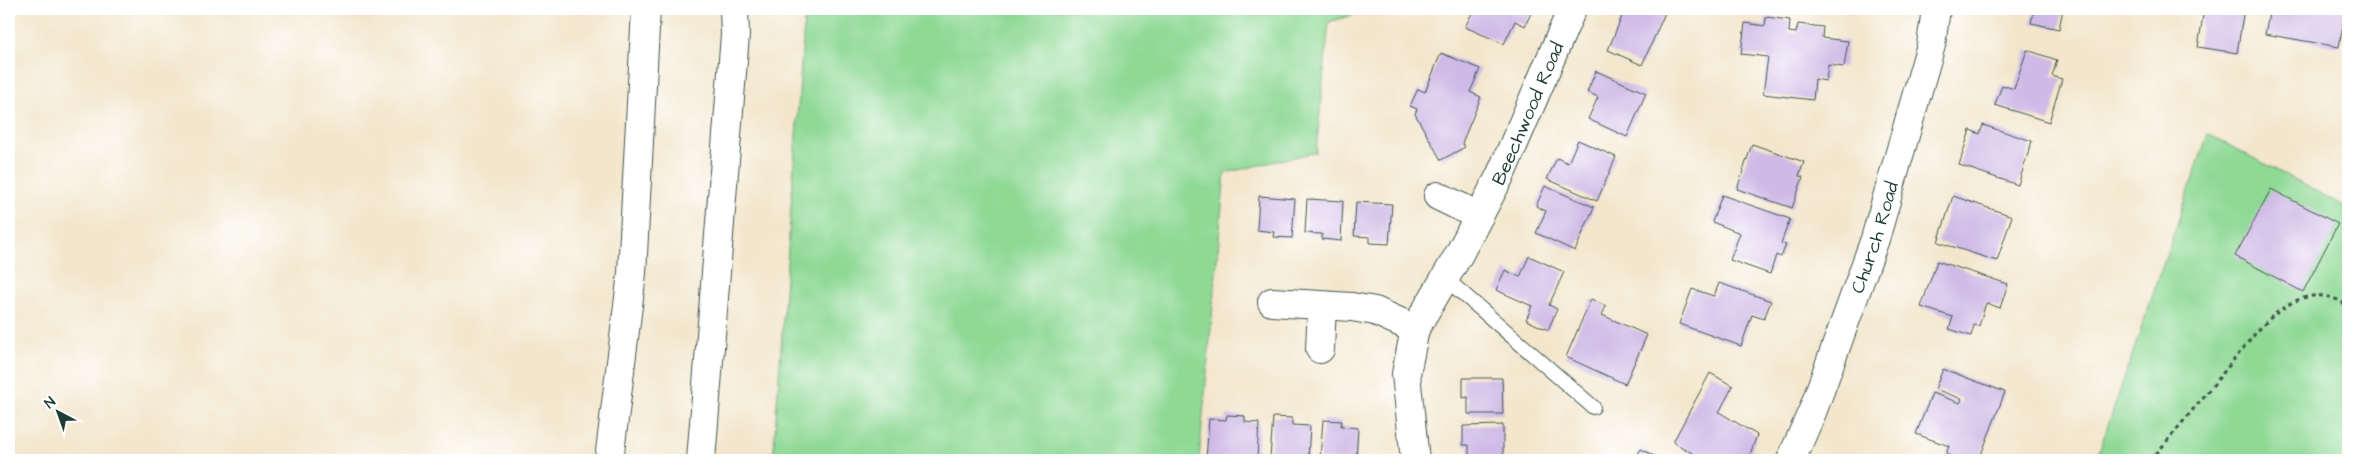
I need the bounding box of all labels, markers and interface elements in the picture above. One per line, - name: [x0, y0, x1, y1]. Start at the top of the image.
- street label: Beechwood Road: [1486, 38, 1571, 190]
- street label: Church Road: [1844, 178, 1906, 297]
- north arrow: [32, 386, 82, 436]
- text: N: [40, 392, 60, 413]

